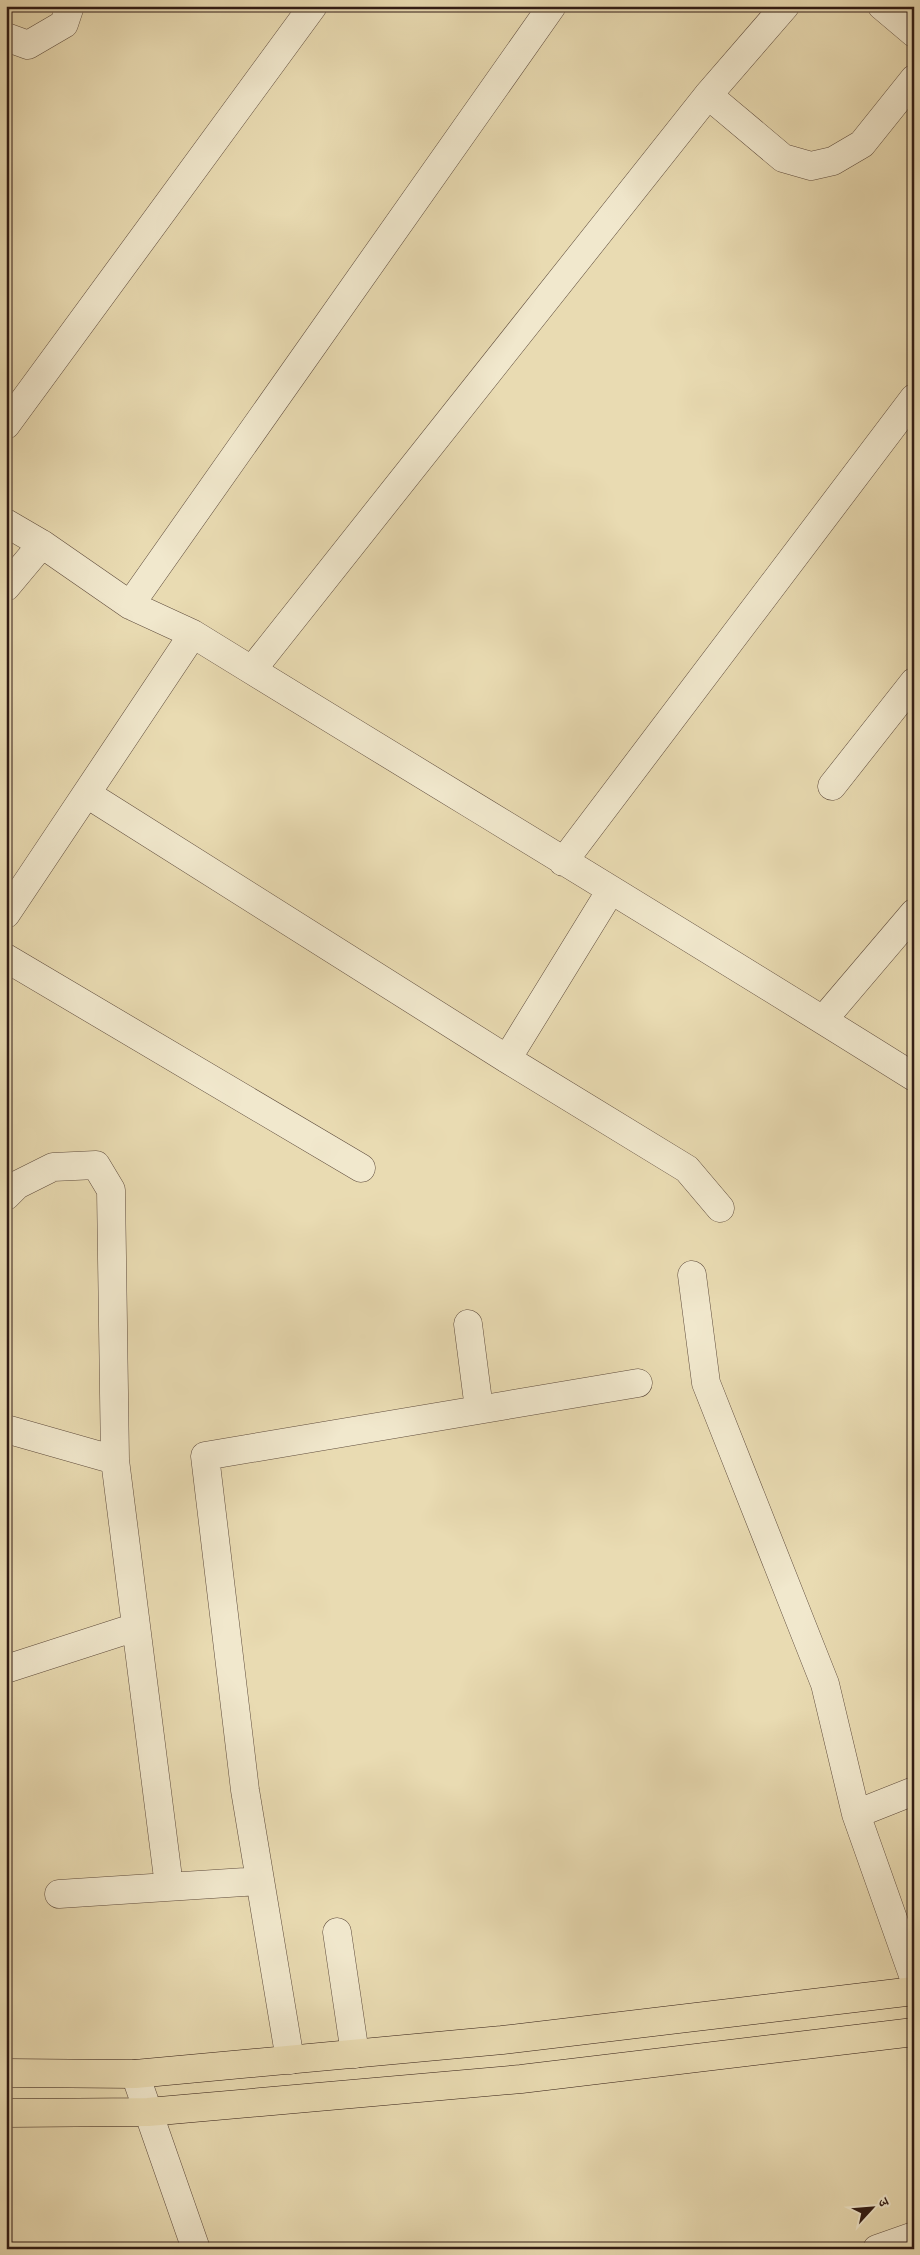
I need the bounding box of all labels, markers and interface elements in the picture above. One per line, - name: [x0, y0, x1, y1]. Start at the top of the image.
- north arrow: [848, 2182, 898, 2232]
- text: उ: [873, 2194, 894, 2211]

